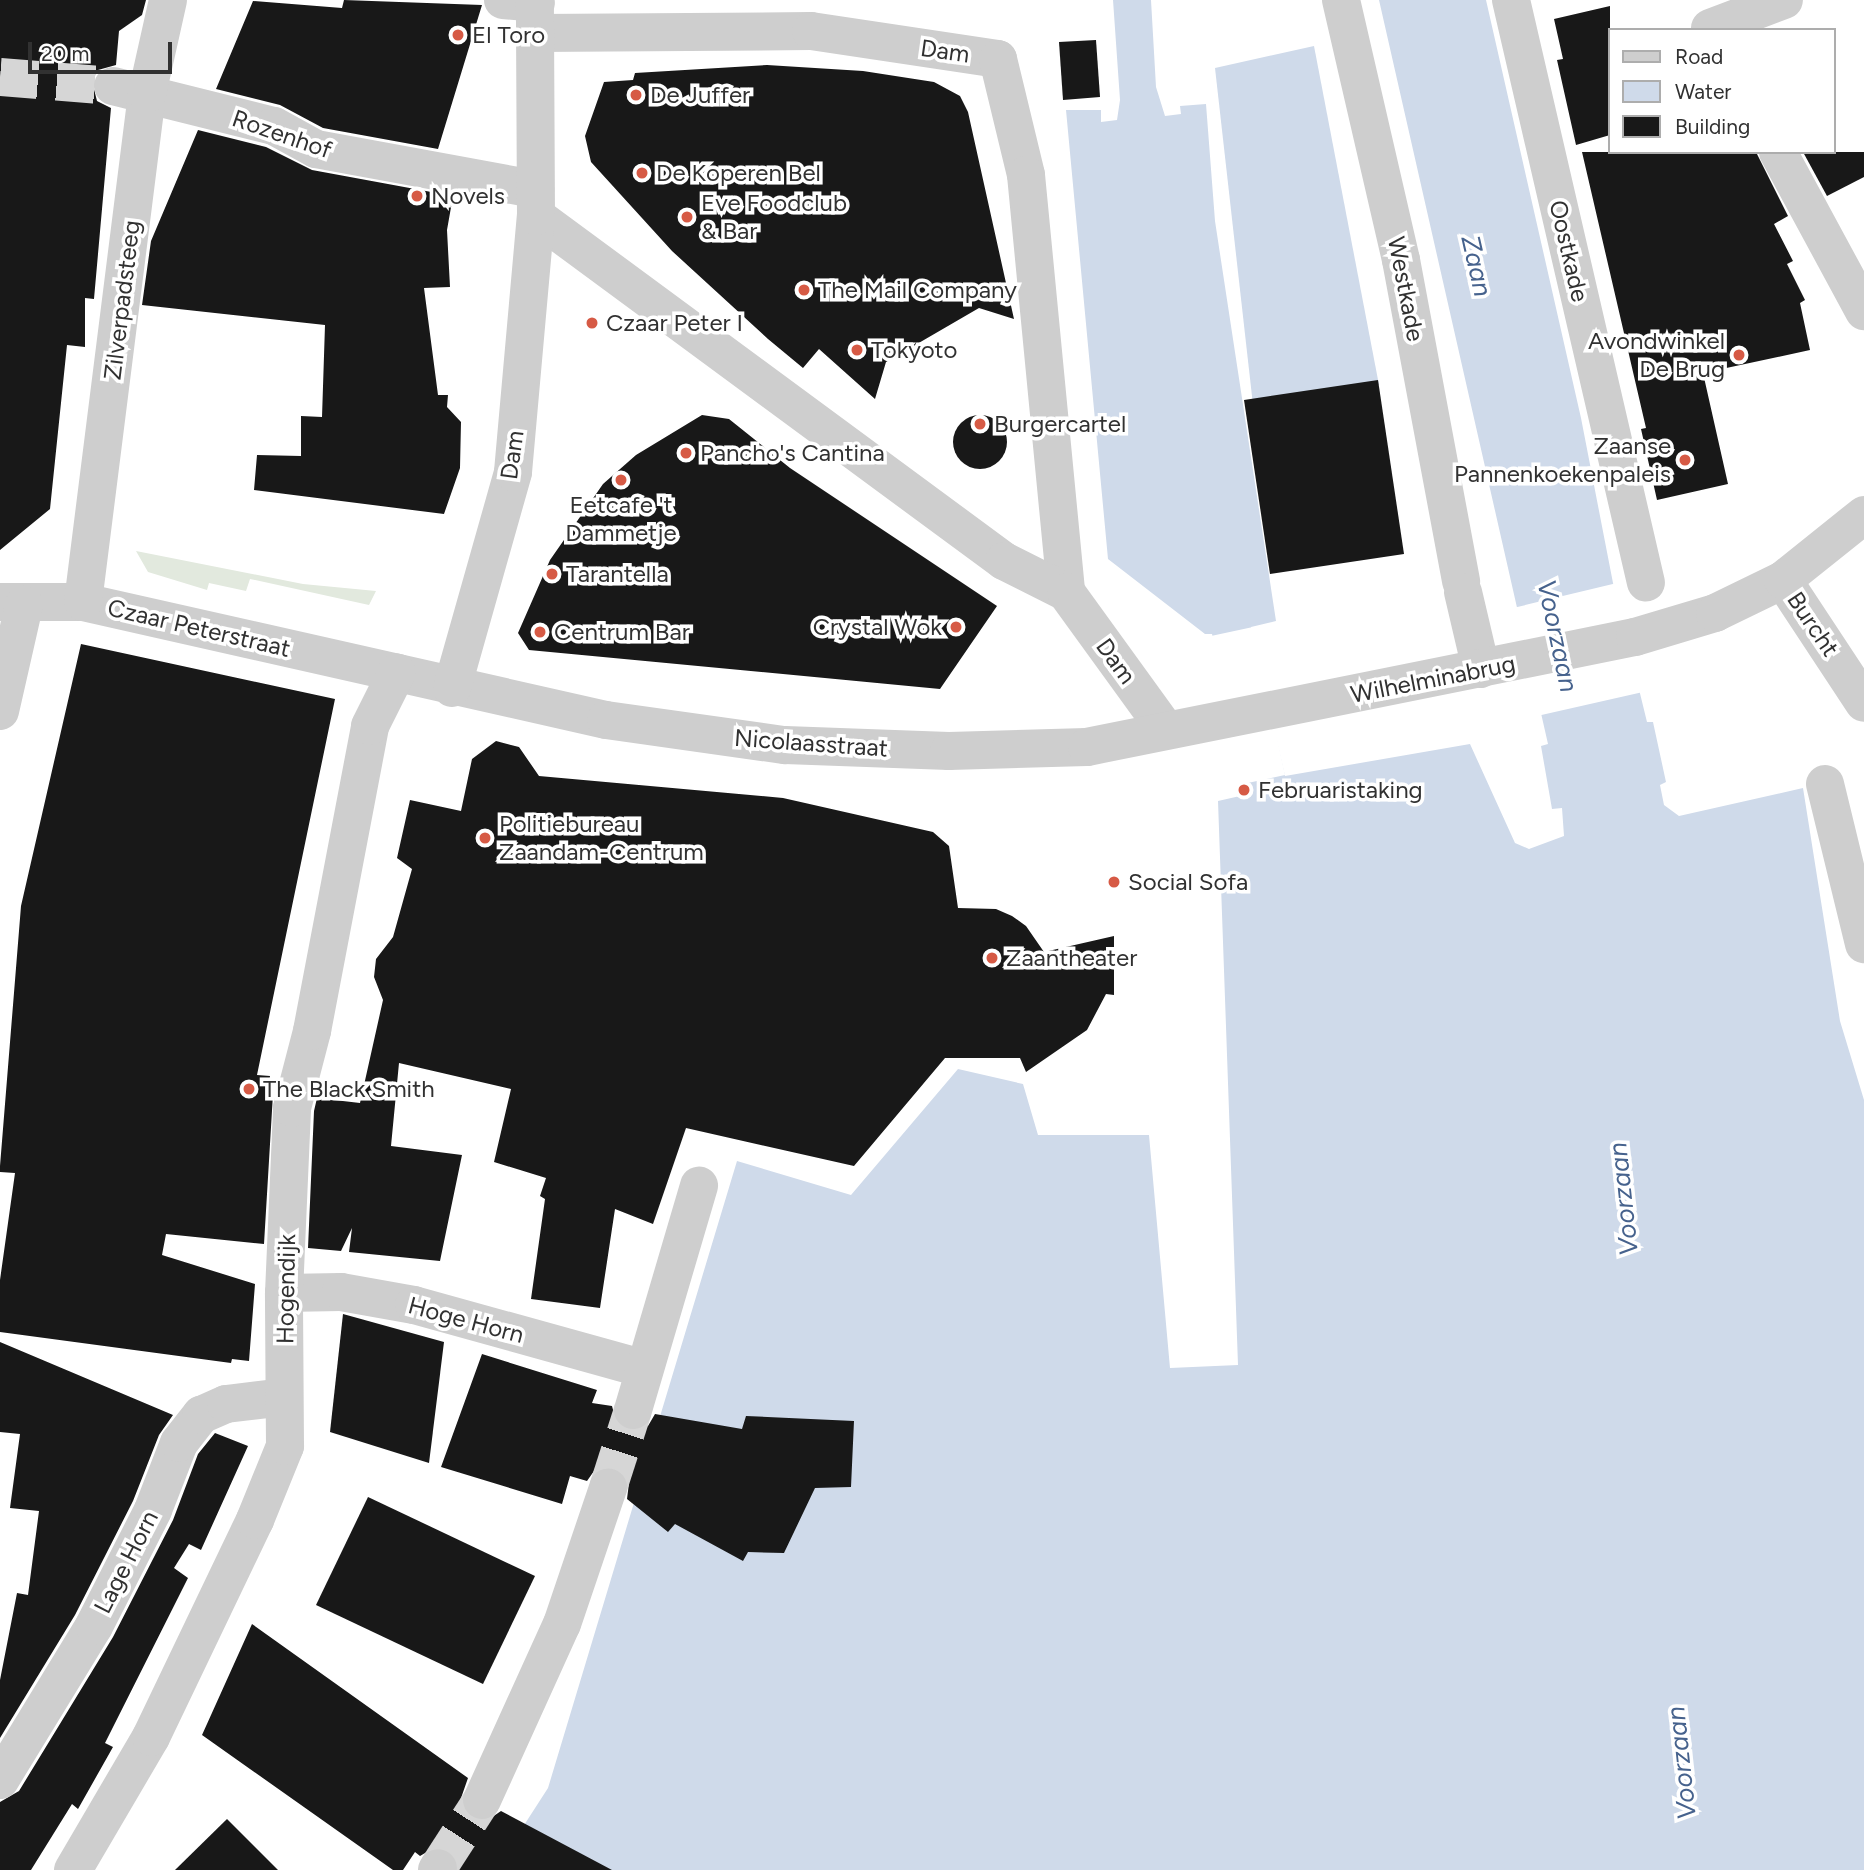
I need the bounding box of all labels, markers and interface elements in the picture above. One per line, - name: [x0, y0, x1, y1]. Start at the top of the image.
- place label: El Toro: [472, 21, 545, 49]
- marker: El Toro: [450, 27, 466, 43]
- scale bar: [32, 28, 175, 72]
- legend: [1608, 28, 1836, 154]
- street label: Dam: [919, 33, 971, 69]
- text: 20 m: [41, 41, 89, 66]
- text: Road: [1675, 44, 1723, 69]
- text: Water: [1675, 79, 1731, 104]
- place label: De Juffer: [650, 81, 750, 109]
- marker: De Juffer: [628, 87, 644, 103]
- street label: Rozenhof: [228, 104, 336, 164]
- text: Building: [1675, 114, 1750, 139]
- place label: De Koperen Bel: [656, 159, 821, 187]
- marker: De Koperen Bel: [634, 165, 650, 181]
- place label: Novels: [431, 182, 505, 210]
- marker: Novels: [409, 188, 425, 204]
- place label: Eve Foodclub & Bar: [701, 189, 847, 245]
- street label: Oostkade: [1543, 197, 1595, 305]
- marker: Eve Foodclub & Bar: [679, 209, 695, 225]
- street label: Zilverpadsteeg: [98, 219, 146, 381]
- water label: Zaan: [1454, 232, 1498, 300]
- street label: Westkade: [1382, 234, 1430, 344]
- place label: The Mail Company: [818, 276, 1017, 304]
- marker: The Mail Company: [796, 282, 812, 298]
- place label: Czaar Peter I: [606, 309, 743, 337]
- marker: Czaar Peter I: [584, 315, 600, 331]
- place label: Avondwinkel De Brug: [1588, 327, 1725, 383]
- place label: Tokyoto: [871, 336, 958, 364]
- marker: Tokyoto: [849, 342, 865, 358]
- marker: Avondwinkel De Brug: [1731, 347, 1747, 363]
- place label: Burgercartel: [994, 410, 1126, 438]
- marker: Burgercartel: [972, 416, 988, 432]
- street label: Dam: [494, 429, 530, 481]
- place label: Zaanse Pannenkoekenpaleis: [1454, 432, 1671, 488]
- place label: Pancho's Cantina: [700, 439, 885, 467]
- marker: Pancho's Cantina: [678, 445, 694, 461]
- marker: Zaanse Pannenkoekenpaleis: [1677, 452, 1693, 468]
- marker: Eetcafe 't Dammetje: [613, 472, 629, 488]
- place label: Eetcafe 't Dammetje: [565, 491, 677, 547]
- place label: Tarantella: [566, 560, 669, 588]
- marker: Tarantella: [544, 566, 560, 582]
- water label: Voorzaan: [1530, 577, 1584, 695]
- street label: Burcht: [1781, 586, 1845, 662]
- street label: Czaar Peterstraat: [105, 593, 293, 663]
- place label: Crystal Wok: [813, 613, 942, 641]
- place label: Centrum Bar: [554, 618, 690, 646]
- marker: Crystal Wok: [948, 619, 964, 635]
- marker: Centrum Bar: [532, 624, 548, 640]
- street label: Dam: [1090, 633, 1142, 689]
- street label: Wilhelminabrug: [1348, 649, 1518, 709]
- street label: Nicolaasstraat: [733, 723, 889, 763]
- place label: Februaristaking: [1258, 776, 1423, 804]
- marker: Februaristaking: [1236, 782, 1252, 798]
- place label: Politiebureau Zaandam-Centrum: [499, 810, 704, 866]
- marker: Politiebureau Zaandam-Centrum: [477, 830, 493, 846]
- place label: Social Sofa: [1128, 868, 1248, 896]
- marker: Social Sofa: [1106, 874, 1122, 890]
- place label: Zaantheater: [1006, 944, 1137, 972]
- marker: Zaantheater: [984, 950, 1000, 966]
- place label: The Black Smith: [263, 1075, 435, 1103]
- marker: The Black Smith: [241, 1081, 257, 1097]
- water label: Voorzaan: [1603, 1141, 1645, 1257]
- street label: Hogendijk: [271, 1234, 301, 1344]
- street label: Hoge Horn: [405, 1291, 527, 1349]
- street label: Lage Horn: [88, 1506, 164, 1618]
- water label: Voorzaan: [1661, 1705, 1703, 1821]

